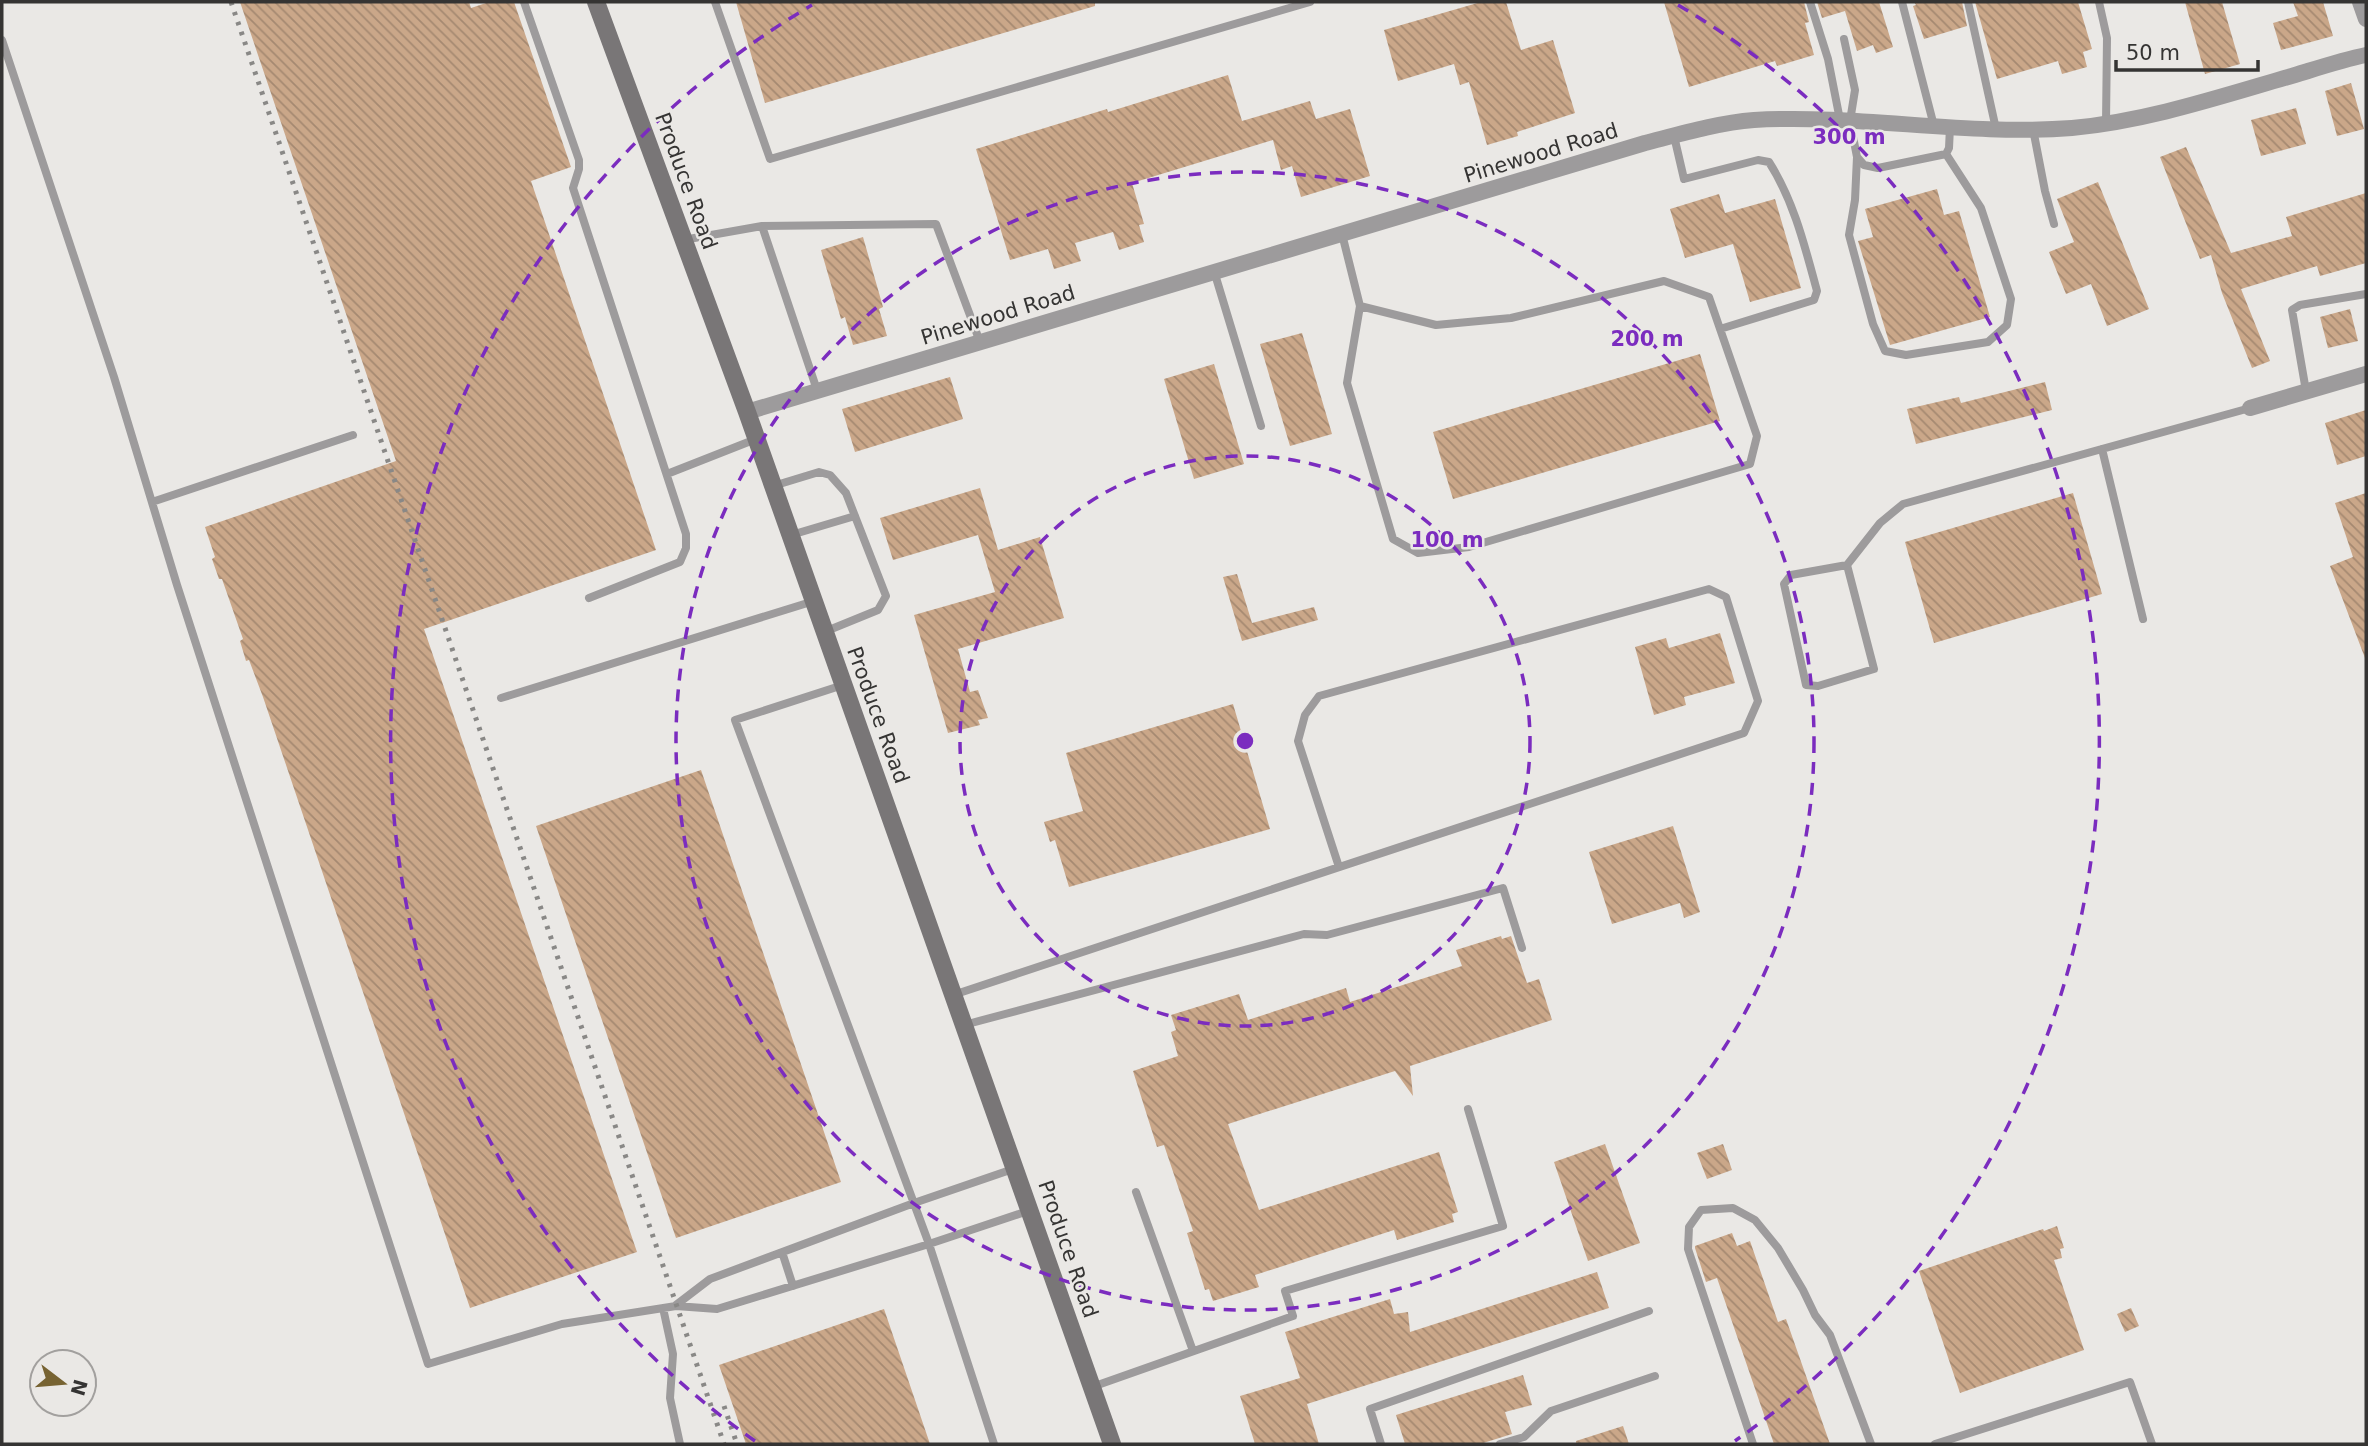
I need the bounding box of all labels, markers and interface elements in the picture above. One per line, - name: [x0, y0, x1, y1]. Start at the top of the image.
- scale bar: [2116, 28, 2258, 72]
- text: 50 m: [2126, 41, 2180, 65]
- street label: Produce Road: [650, 109, 722, 253]
- street label: Pinewood Road: [1461, 118, 1621, 188]
- text: 300 m: [1812, 125, 1886, 149]
- street label: Pinewood Road: [918, 280, 1078, 350]
- text: 200 m: [1610, 327, 1684, 351]
- text: 100 m: [1410, 528, 1484, 552]
- street label: Produce Road: [842, 643, 914, 787]
- centre of rings: [1233, 729, 1257, 753]
- street label: Produce Road: [1033, 1177, 1103, 1321]
- north arrow: [28, 1348, 98, 1418]
- text: N: [67, 1377, 92, 1398]

